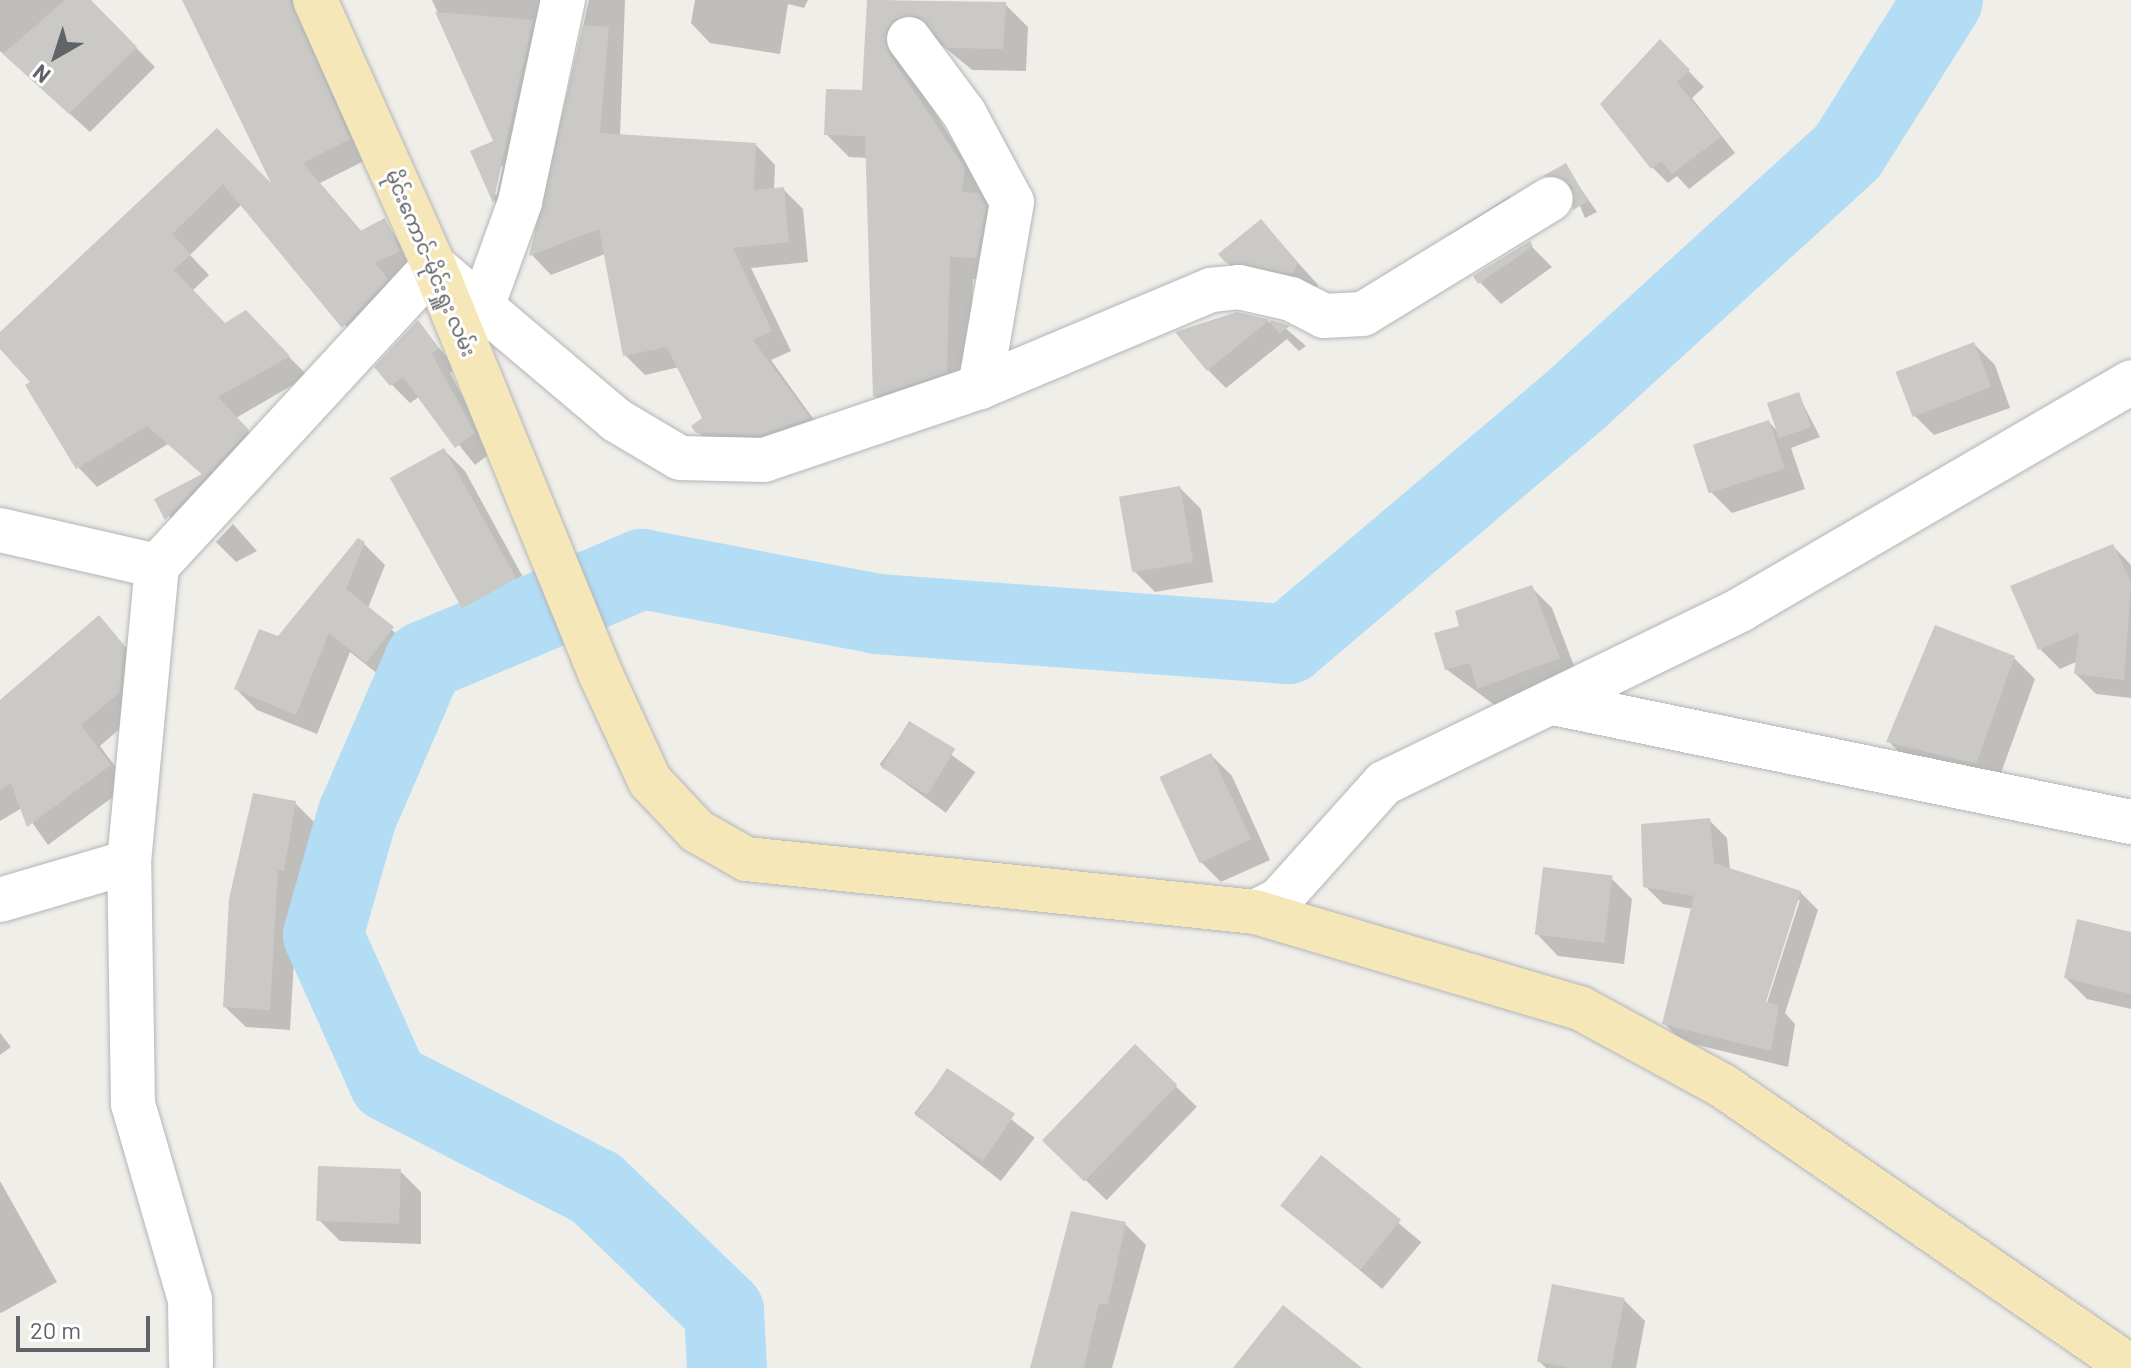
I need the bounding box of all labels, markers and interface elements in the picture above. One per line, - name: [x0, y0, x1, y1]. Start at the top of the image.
- north arrow: [16, 16, 96, 96]
- text: N: [27, 60, 55, 89]
- street label: မိုင်းကောင်-မိုင်းရှူး လမ်း: [381, 166, 481, 360]
- scale bar: [20, 1300, 154, 1350]
- text: 20 m: [30, 1315, 81, 1344]

